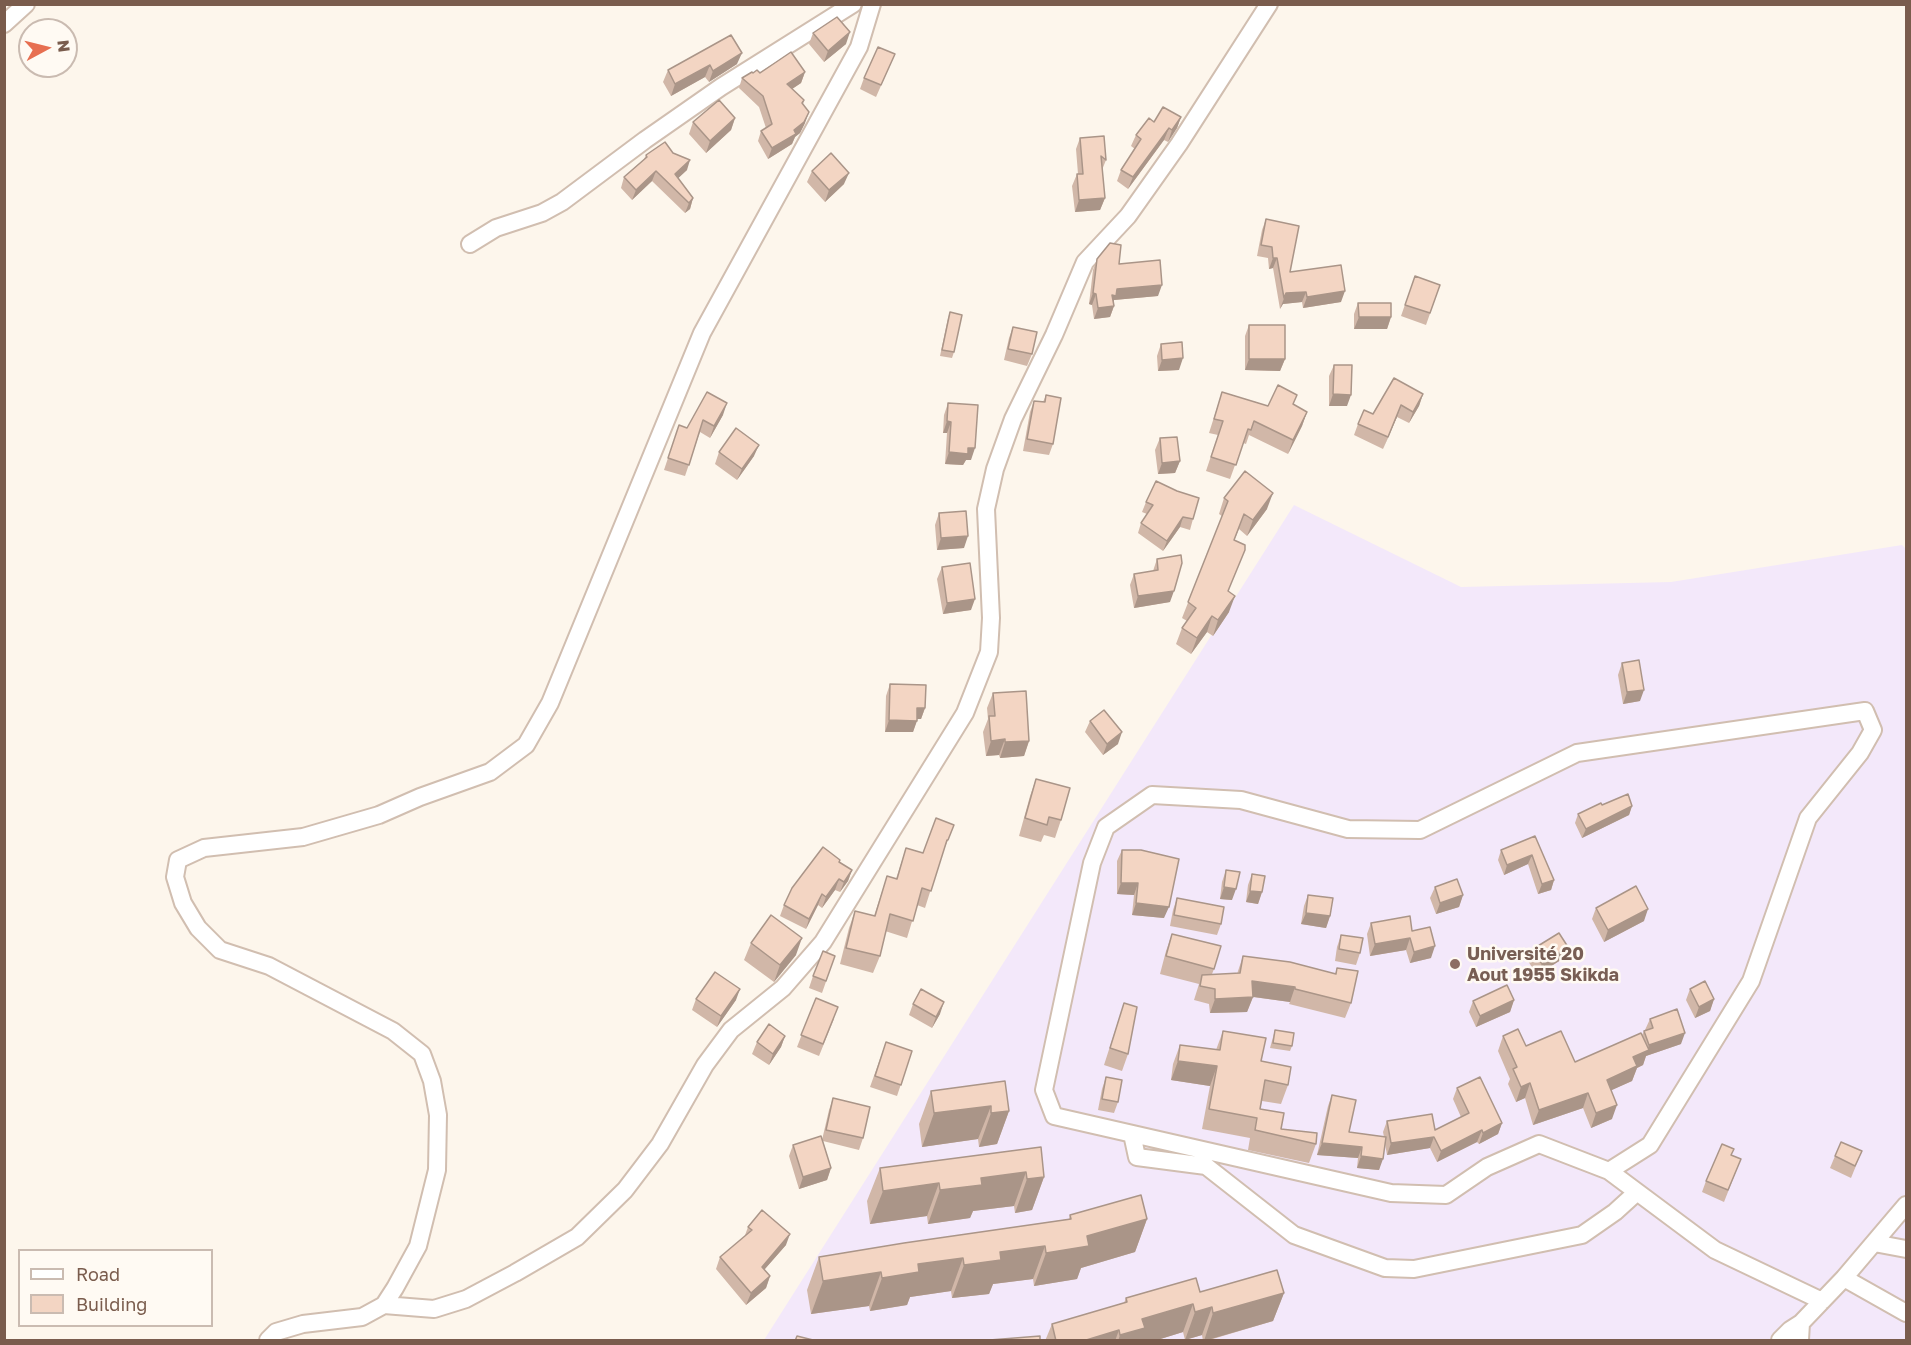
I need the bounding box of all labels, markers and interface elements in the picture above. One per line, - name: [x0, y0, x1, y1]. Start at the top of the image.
- north arrow: [18, 18, 78, 78]
- text: N: [53, 39, 75, 53]
- place label: Université 20 Aout 1955 Skikda: [1467, 943, 1619, 986]
- marker: Université 20 Aout 1955 Skikda: [1448, 957, 1462, 971]
- legend: [18, 1249, 213, 1327]
- text: Road: [76, 1263, 120, 1285]
- text: Building: [76, 1293, 147, 1315]

